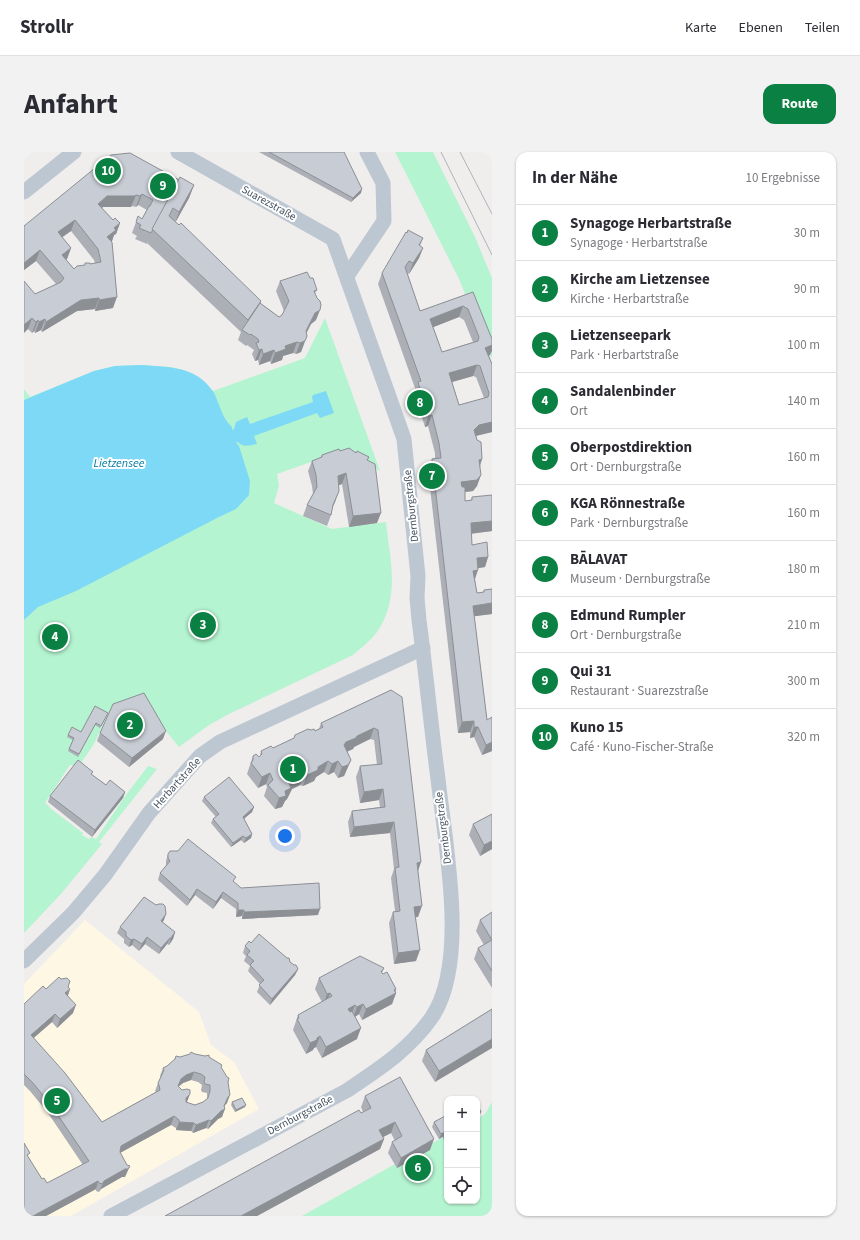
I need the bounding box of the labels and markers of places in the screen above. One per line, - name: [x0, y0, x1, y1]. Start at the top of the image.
- pin: 10: [95, 156, 121, 186]
- pin: 9: [150, 171, 176, 201]
- pin: 8: [407, 388, 433, 418]
- pin: 7: [419, 461, 445, 491]
- pin: 3: [190, 610, 216, 640]
- pin: 4: [42, 622, 68, 652]
- pin: 2: [117, 710, 143, 740]
- pin: 1: [280, 754, 306, 784]
- pin: 5: [44, 1086, 70, 1116]
- pin: 6: [405, 1153, 431, 1183]

